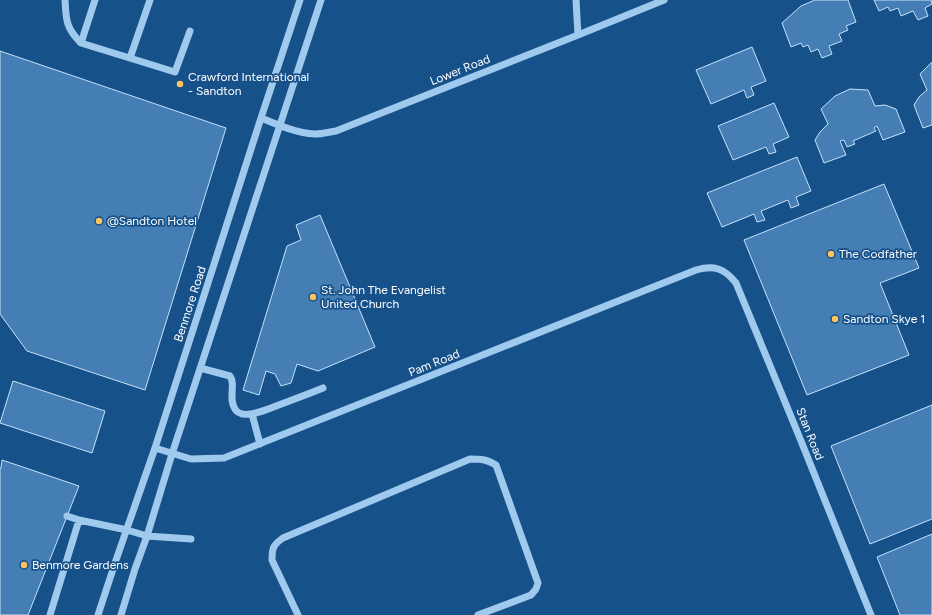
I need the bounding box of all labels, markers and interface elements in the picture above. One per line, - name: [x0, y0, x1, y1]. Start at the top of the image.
- street label: Lower Road: [428, 52, 492, 88]
- place label: Crawford International - Sandton: [188, 70, 309, 98]
- marker: Crawford International - Sandton: [175, 79, 185, 89]
- place label: @Sandton Hotel: [107, 214, 197, 228]
- marker: @Sandton Hotel: [94, 216, 104, 226]
- place label: The Codfather: [839, 247, 917, 261]
- marker: The Codfather: [826, 249, 836, 259]
- street label: Benmore Road: [171, 264, 209, 344]
- place label: St. John The Evangelist United Church: [321, 283, 446, 311]
- marker: St. John The Evangelist United Church: [308, 292, 318, 302]
- place label: Sandton Skye 1: [843, 312, 925, 326]
- marker: Sandton Skye 1: [830, 314, 840, 324]
- street label: Pam Road: [406, 346, 462, 380]
- street label: Stan Road: [793, 406, 827, 462]
- place label: Benmore Gardens: [32, 558, 129, 572]
- marker: Benmore Gardens: [19, 560, 29, 570]

